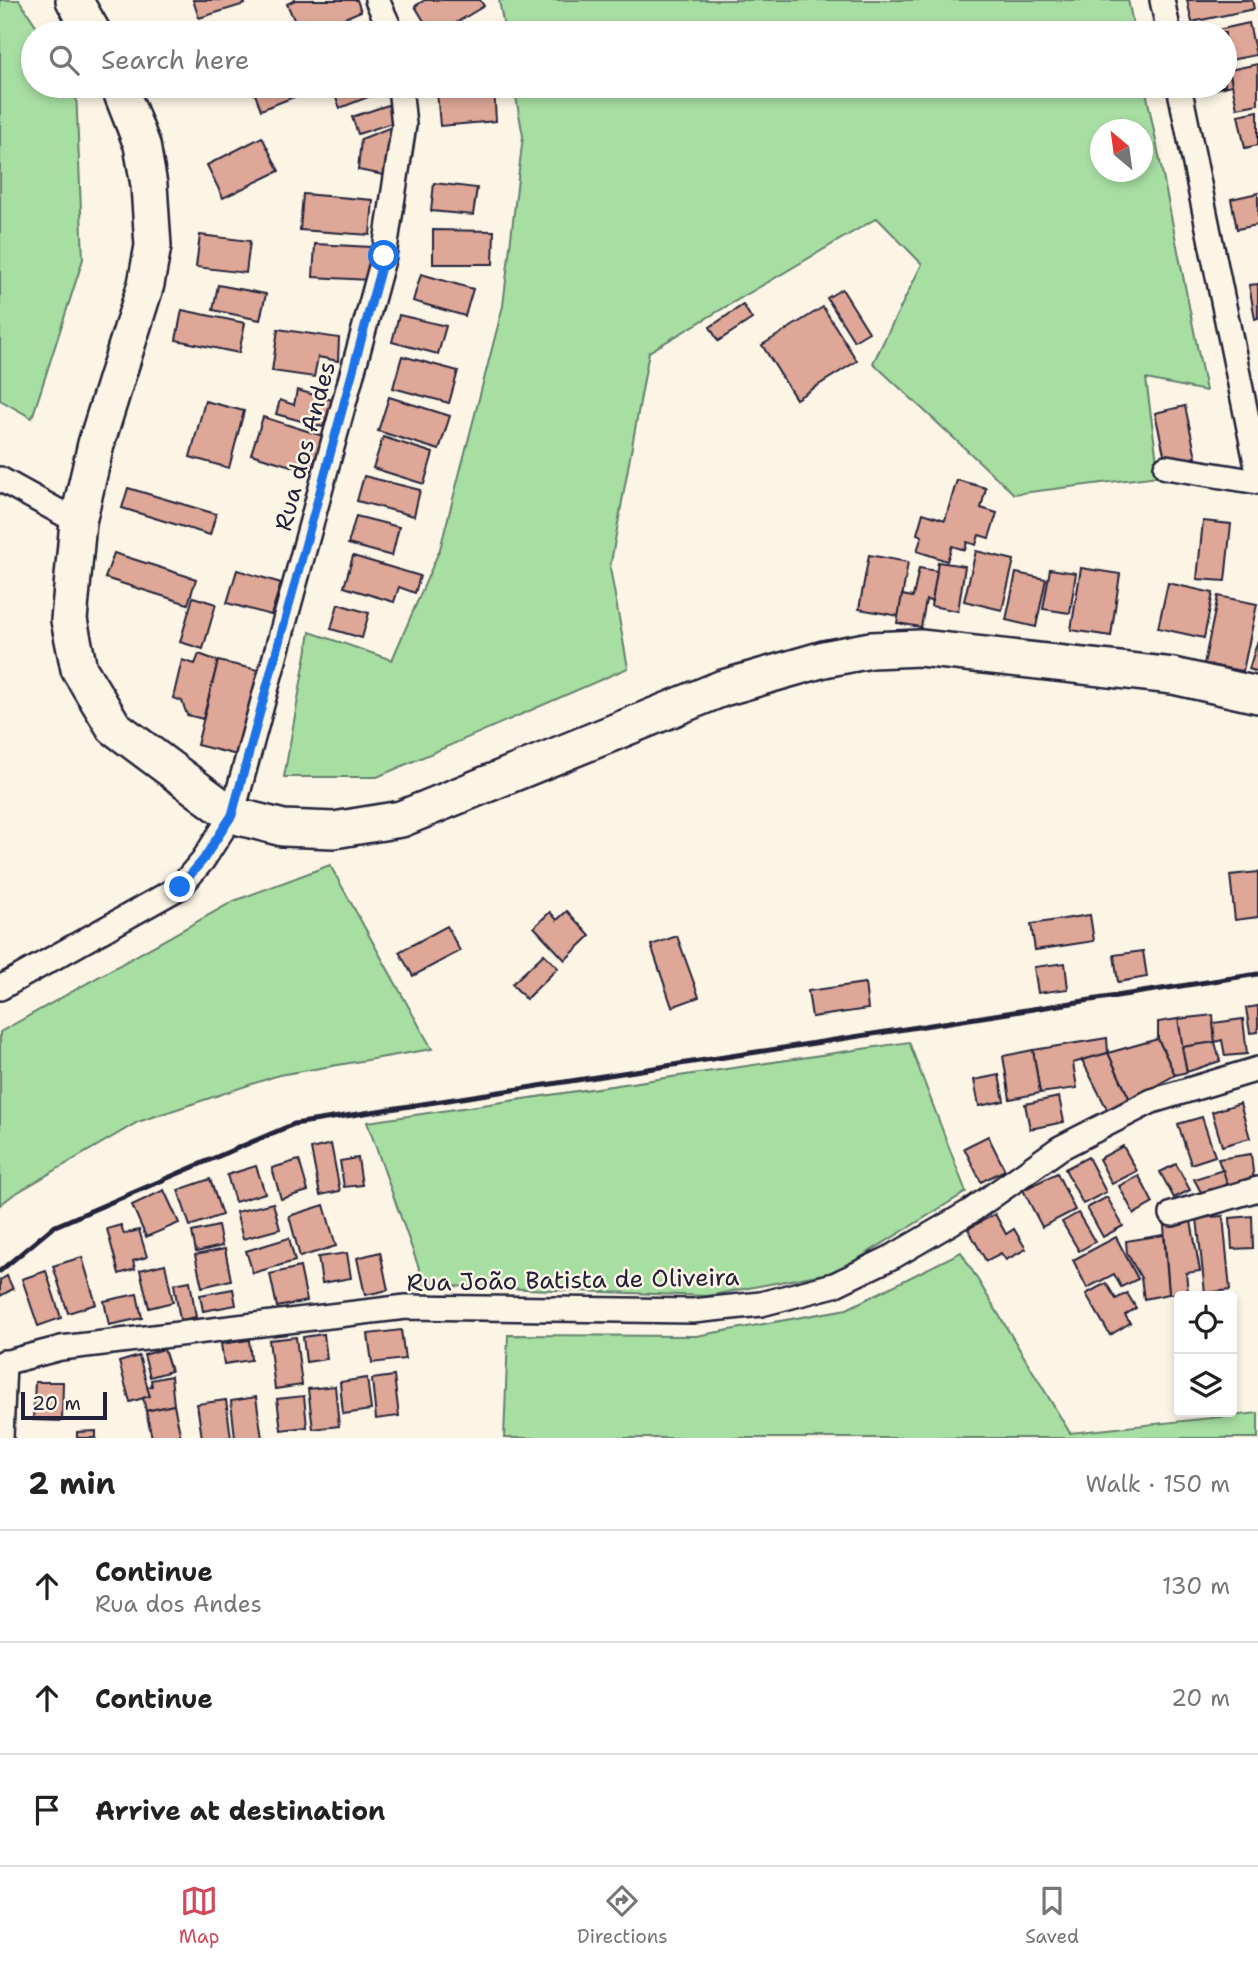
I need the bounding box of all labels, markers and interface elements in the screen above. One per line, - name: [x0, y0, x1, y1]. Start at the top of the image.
- search box: [21, 21, 1237, 98]
- icon: search: [45, 41, 83, 79]
- text: Search here: [101, 42, 250, 77]
- north arrow: [1090, 119, 1153, 182]
- route start: [368, 240, 399, 271]
- street label: Rua dos Andes: [267, 358, 343, 534]
- route end: [164, 871, 195, 902]
- street label: Rua João Batista de Oliveira: [406, 1261, 740, 1299]
- map controls: [1174, 1291, 1237, 1417]
- button: locate: [1174, 1291, 1237, 1354]
- button: layers: [1174, 1354, 1237, 1417]
- scale bar: [21, 1389, 107, 1421]
- text: 20 m: [32, 1391, 81, 1416]
- text: 2 min: [28, 1463, 115, 1504]
- text: Walk · 150 m: [1085, 1469, 1230, 1499]
- text: Continue: [95, 1554, 213, 1589]
- icon: ahead: [28, 1567, 66, 1605]
- text: 130 m: [1162, 1571, 1230, 1601]
- text: Rua dos Andes: [95, 1589, 262, 1619]
- icon: ahead: [28, 1679, 66, 1717]
- text: Continue: [95, 1681, 213, 1716]
- text: 20 m: [1171, 1683, 1230, 1713]
- icon: arrive: [28, 1791, 66, 1829]
- text: Arrive at destination: [95, 1793, 385, 1828]
- tab: Map: [179, 1882, 219, 1949]
- tab: Directions: [577, 1882, 668, 1949]
- tab: Saved: [1025, 1882, 1079, 1949]

